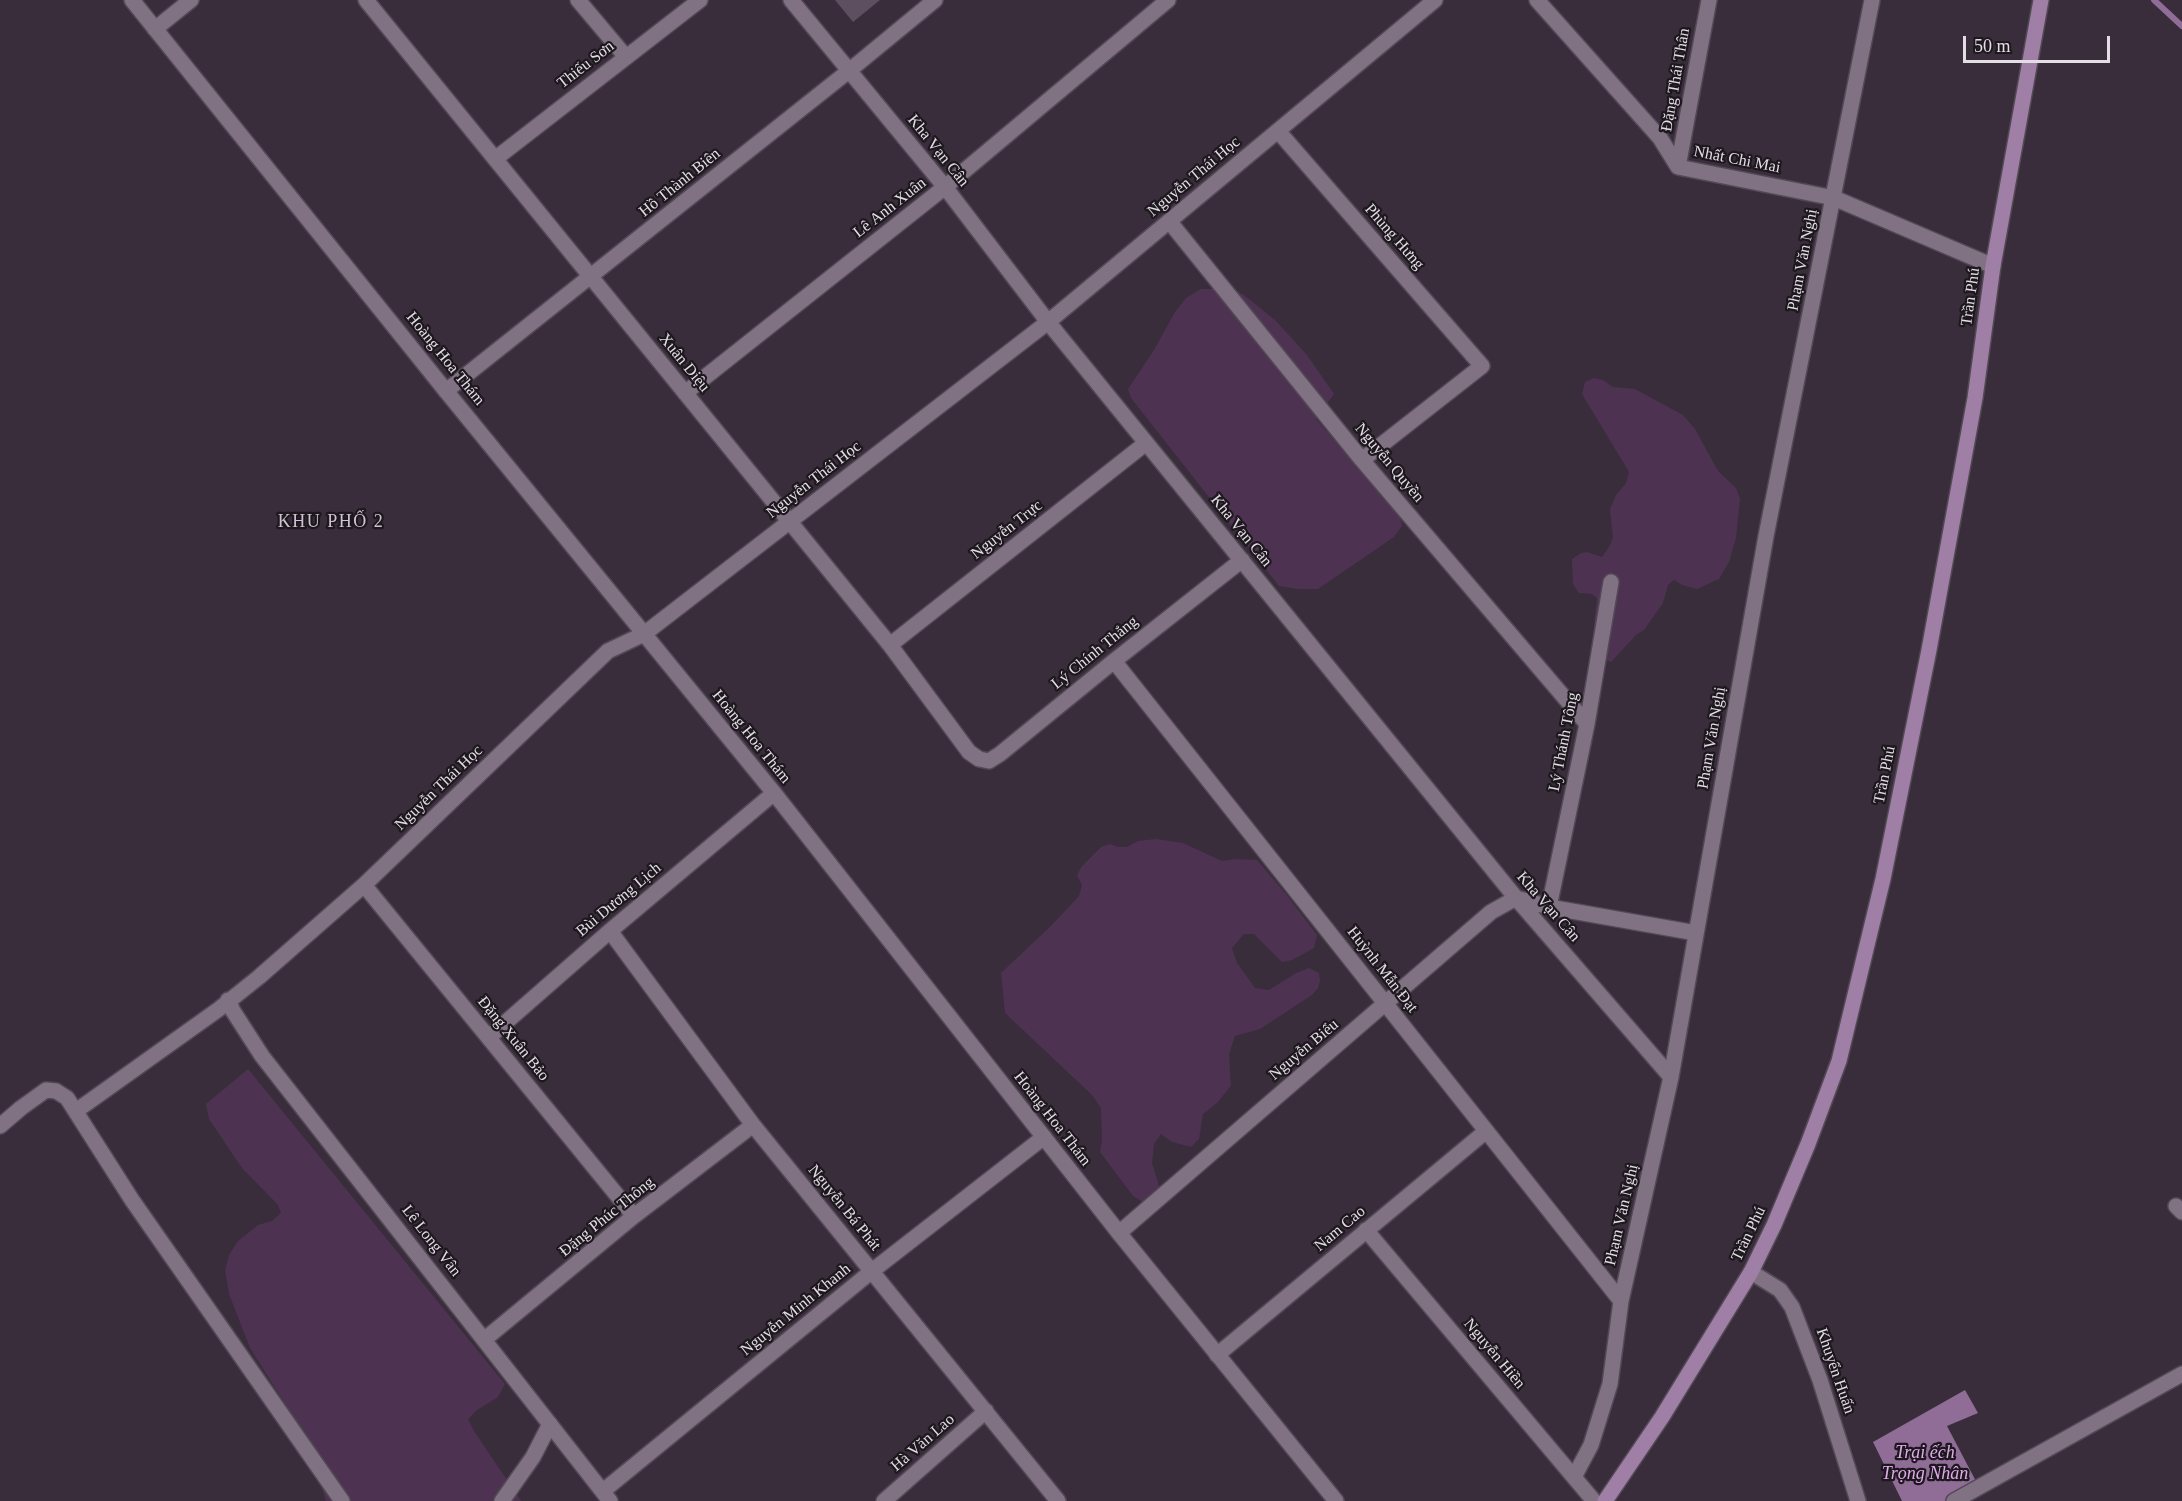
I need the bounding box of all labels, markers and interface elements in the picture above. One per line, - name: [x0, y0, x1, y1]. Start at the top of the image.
- scale bar: [1966, 24, 2113, 62]
- street label: Đặng Thái Thân: [1657, 27, 1695, 133]
- text: 50 m: [1974, 36, 2011, 56]
- street label: Thiếu Sơn: [554, 37, 618, 93]
- street label: Kha Vạn Cân: [903, 111, 973, 191]
- street label: Nguyễn Thái Học: [1144, 133, 1244, 221]
- street label: Nhất Chi Mai: [1692, 142, 1782, 178]
- street label: Hồ Thành Biên: [636, 144, 724, 222]
- street label: Lê Anh Xuân: [850, 174, 930, 242]
- street label: Phùng Hưng: [1360, 200, 1428, 274]
- street label: Phạm Văn Nghị: [1784, 208, 1822, 312]
- street label: Trần Phú: [1957, 267, 1985, 327]
- street label: Hoàng Hoa Thám: [401, 308, 489, 410]
- street label: Xuân Diệu: [655, 330, 713, 396]
- street label: Nguyễn Quyền: [1350, 420, 1428, 506]
- street label: Nguyễn Thái Học: [763, 437, 865, 523]
- street label: Kha Vạn Cân: [1206, 491, 1276, 571]
- street label: Nguyễn Trực: [968, 496, 1046, 564]
- district label: KHU PHỐ 2: [278, 511, 384, 533]
- street label: Lý Chính Thắng: [1048, 612, 1142, 694]
- street label: Hoàng Hoa Thám: [707, 686, 795, 788]
- street label: Phạm Văn Nghị: [1694, 686, 1730, 790]
- street label: Lý Thánh Tông: [1545, 691, 1583, 793]
- street label: Nguyễn Thái Học: [391, 741, 487, 835]
- street label: Trần Phú: [1870, 744, 1900, 806]
- street label: Bùi Dương Lịch: [573, 859, 665, 941]
- street label: Kha Vạn Cân: [1512, 868, 1584, 946]
- street label: Huỳnh Mẫn Đạt: [1342, 923, 1422, 1017]
- street label: Đặng Xuân Bảo: [473, 993, 553, 1085]
- street label: Nguyễn Biểu: [1265, 1015, 1343, 1085]
- street label: Hoàng Hoa Thám: [1009, 1068, 1095, 1170]
- street label: Nguyễn Bá Phát: [804, 1161, 884, 1255]
- street label: Phạm Văn Nghị: [1601, 1163, 1643, 1267]
- street label: Đặng Phúc Thông: [556, 1173, 658, 1261]
- street label: Lê Long Vân: [397, 1201, 465, 1281]
- street label: Nam Cao: [1311, 1202, 1369, 1256]
- street label: Trần Phú: [1728, 1203, 1770, 1265]
- street label: Nguyễn Minh Khanh: [737, 1260, 855, 1360]
- street label: Nguyễn Hiền: [1459, 1315, 1529, 1393]
- street label: Khuyển Huấn: [1811, 1326, 1859, 1416]
- street label: Hà Văn Lao: [887, 1410, 959, 1476]
- water label: Trại ếch Trọng Nhân: [1882, 1442, 1968, 1484]

